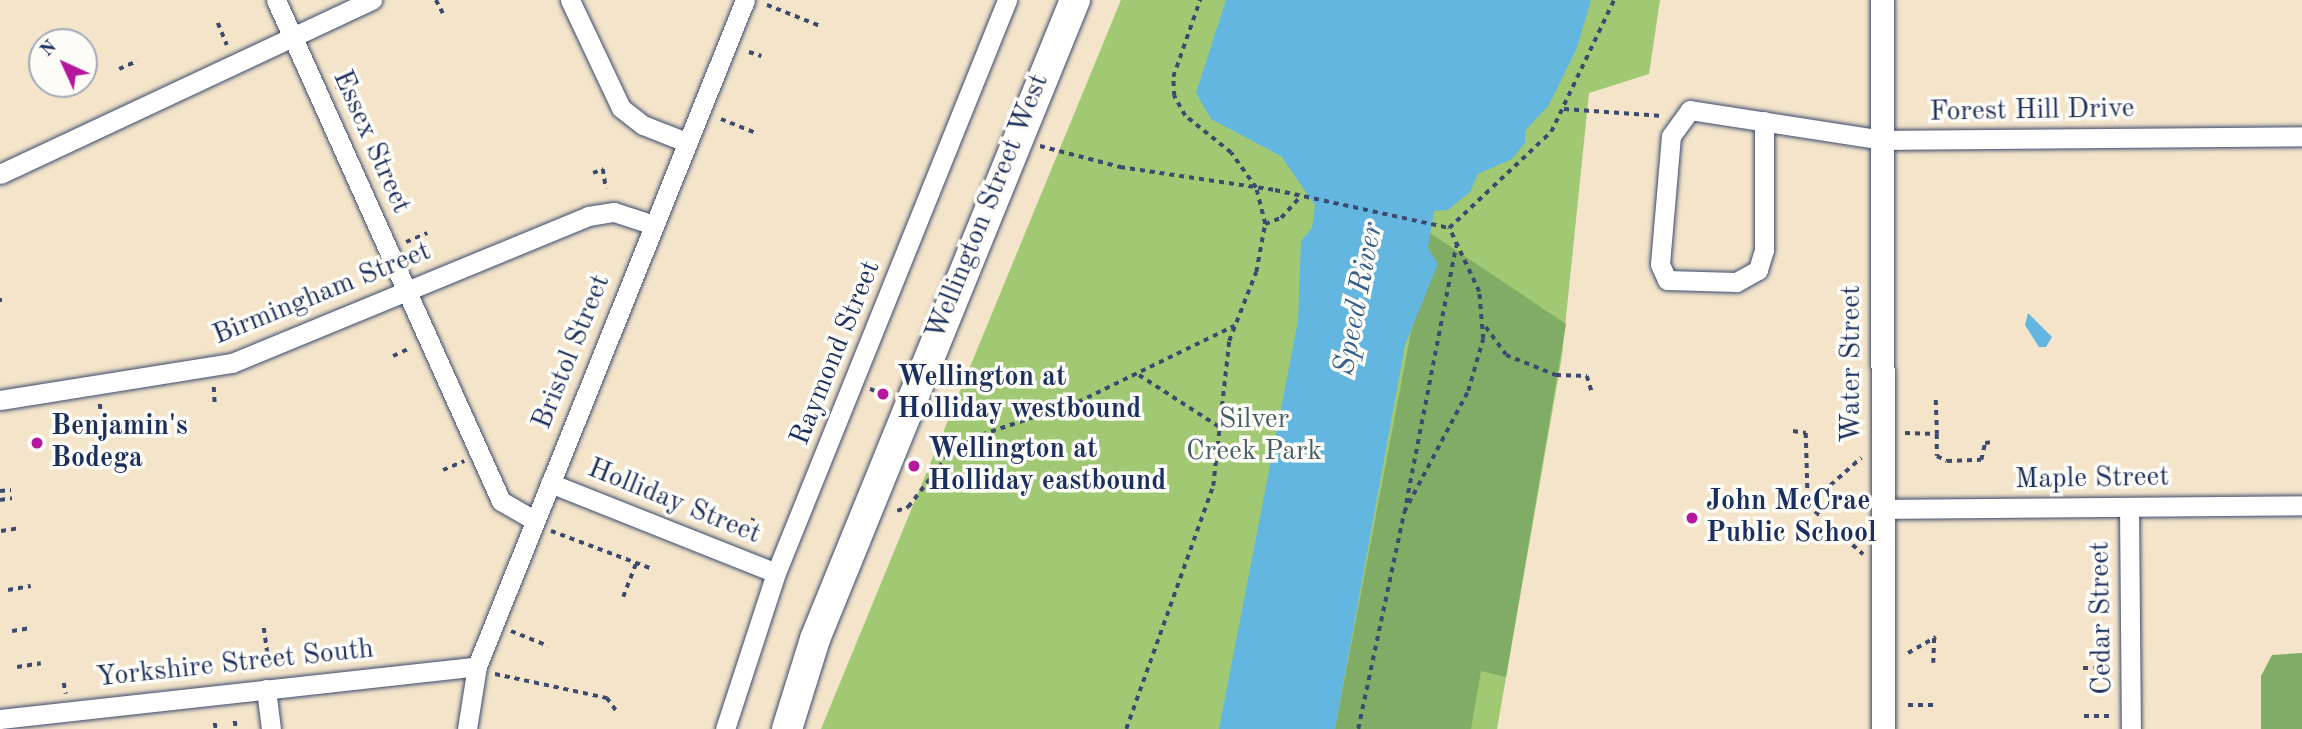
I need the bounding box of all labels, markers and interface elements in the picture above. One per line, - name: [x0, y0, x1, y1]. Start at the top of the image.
- north arrow: [28, 28, 98, 98]
- text: N: [37, 37, 61, 61]
- street label: Essex Street: [325, 65, 417, 219]
- street label: Wellington Street West: [919, 69, 1057, 345]
- street label: Forest Hill Drive: [1929, 92, 2135, 130]
- water label: Speed River: [1327, 220, 1391, 378]
- street label: Birmingham Street: [208, 235, 436, 353]
- street label: Raymond Street: [784, 256, 888, 450]
- street label: Bristol Street: [526, 270, 618, 434]
- street label: Water Street: [1835, 285, 1869, 443]
- place label: Wellington at Holliday westbound: [897, 361, 1141, 427]
- marker: Wellington at Holliday westbound: [875, 386, 891, 402]
- park label: Silver Creek Park: [1186, 403, 1322, 469]
- place label: Benjamin's Bodega: [51, 410, 188, 476]
- place label: Wellington at Holliday eastbound: [928, 433, 1166, 499]
- marker: Benjamin's Bodega: [29, 435, 45, 451]
- street label: Holliday Street: [583, 452, 765, 552]
- marker: Wellington at Holliday eastbound: [906, 458, 922, 474]
- street label: Maple Street: [2015, 461, 2169, 497]
- place label: John McCrae Public School: [1706, 485, 1877, 551]
- marker: John McCrae Public School: [1684, 510, 1700, 526]
- street label: Cedar Street: [2084, 541, 2120, 695]
- street label: Yorkshire Street South: [95, 633, 375, 695]

